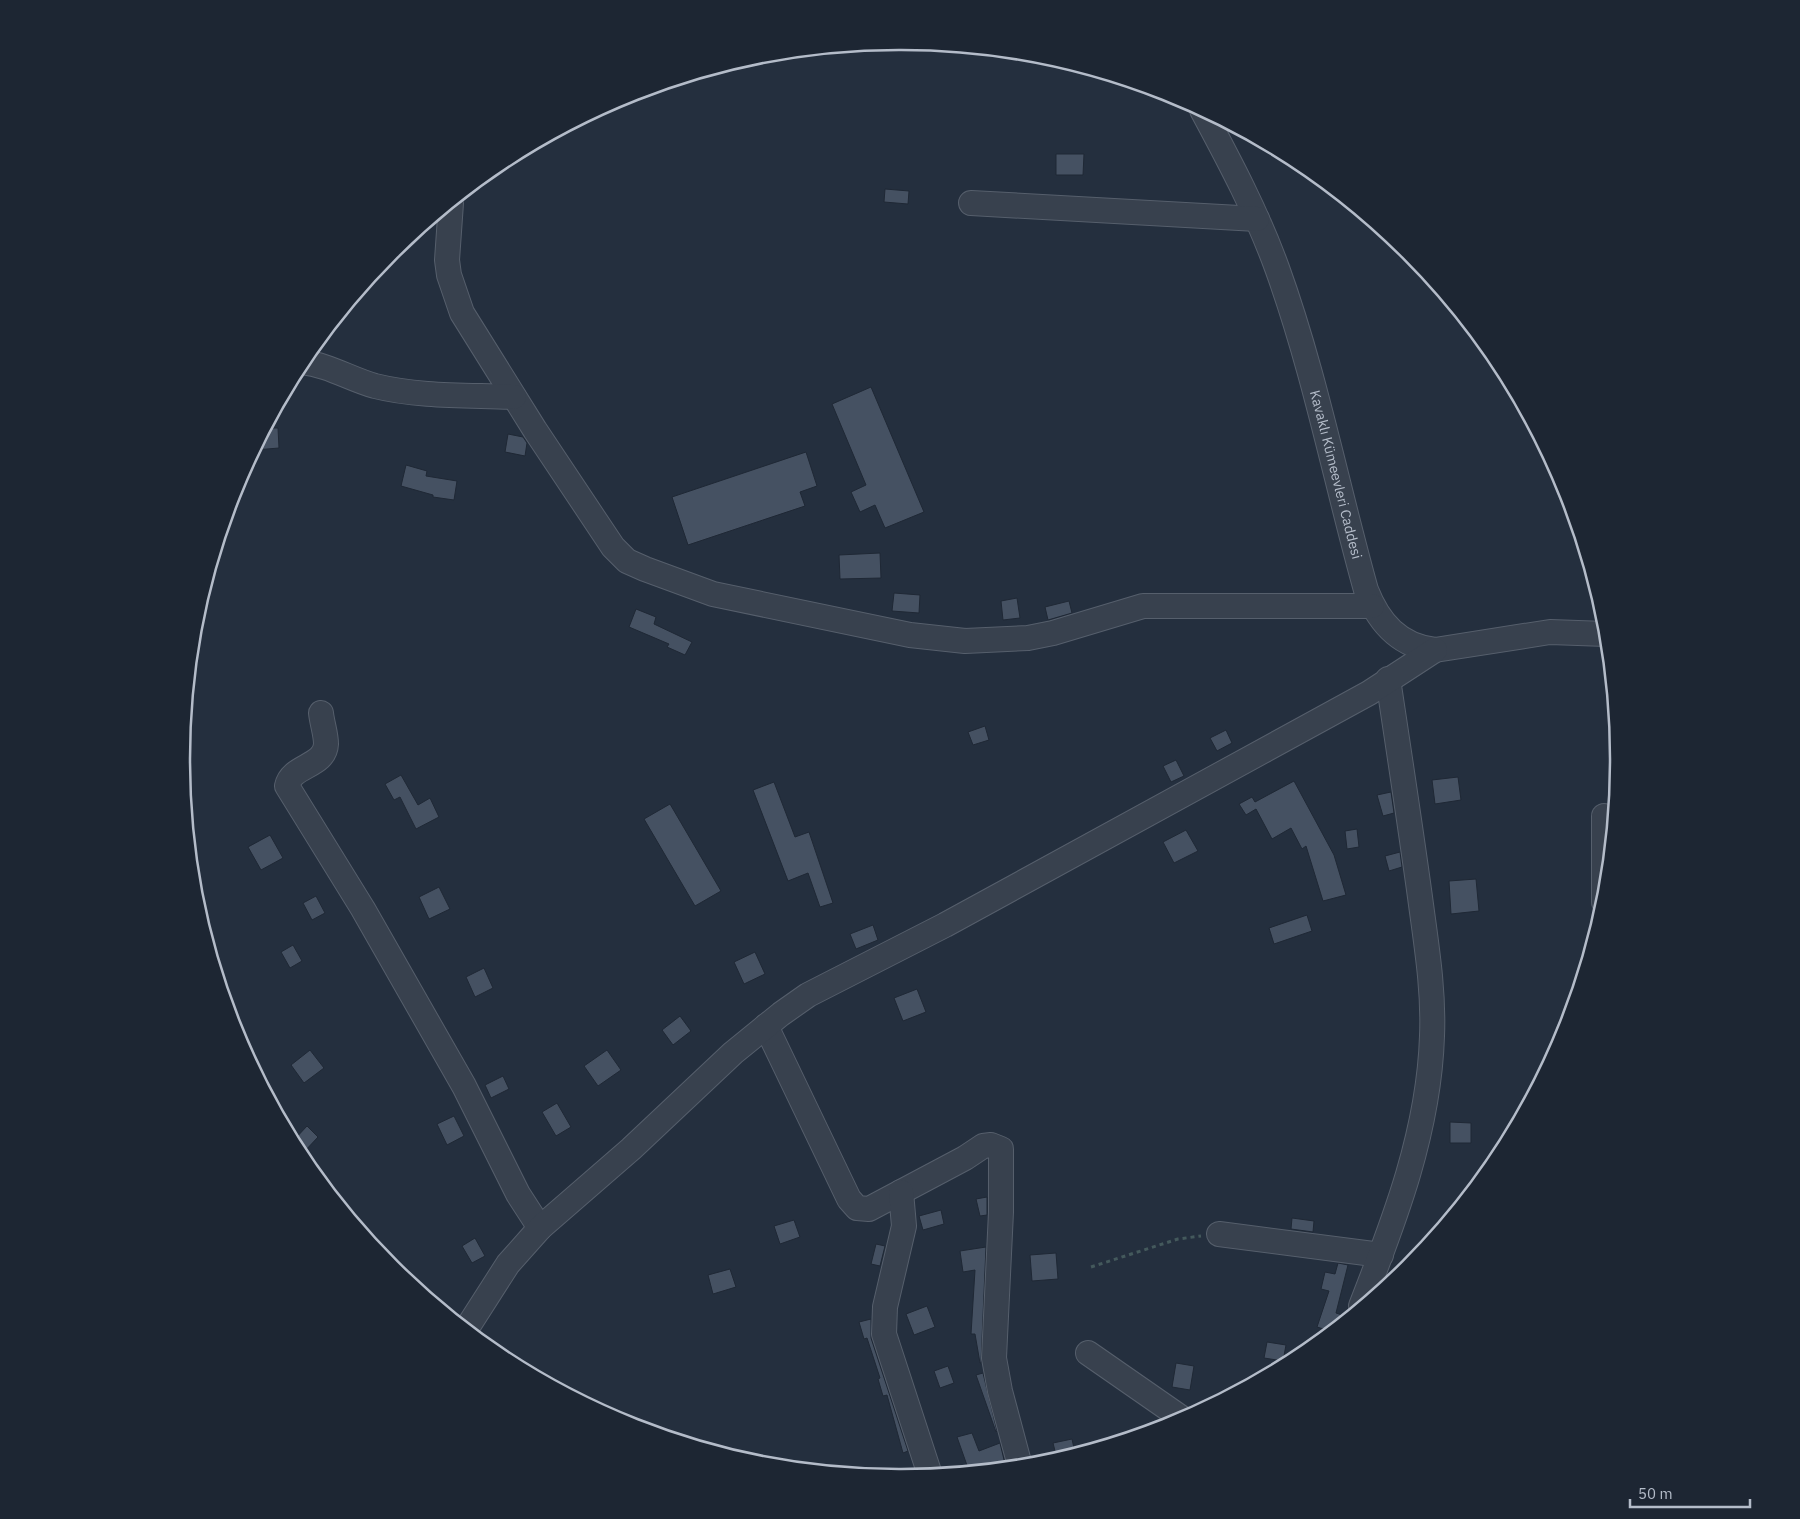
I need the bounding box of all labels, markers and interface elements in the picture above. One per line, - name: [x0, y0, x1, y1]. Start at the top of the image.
- street label: Kavaklı Kümeevleri Caddesi: [1306, 388, 1366, 561]
- scale bar: [1630, 1476, 1750, 1508]
- text: 50 m: [1638, 1484, 1673, 1503]

